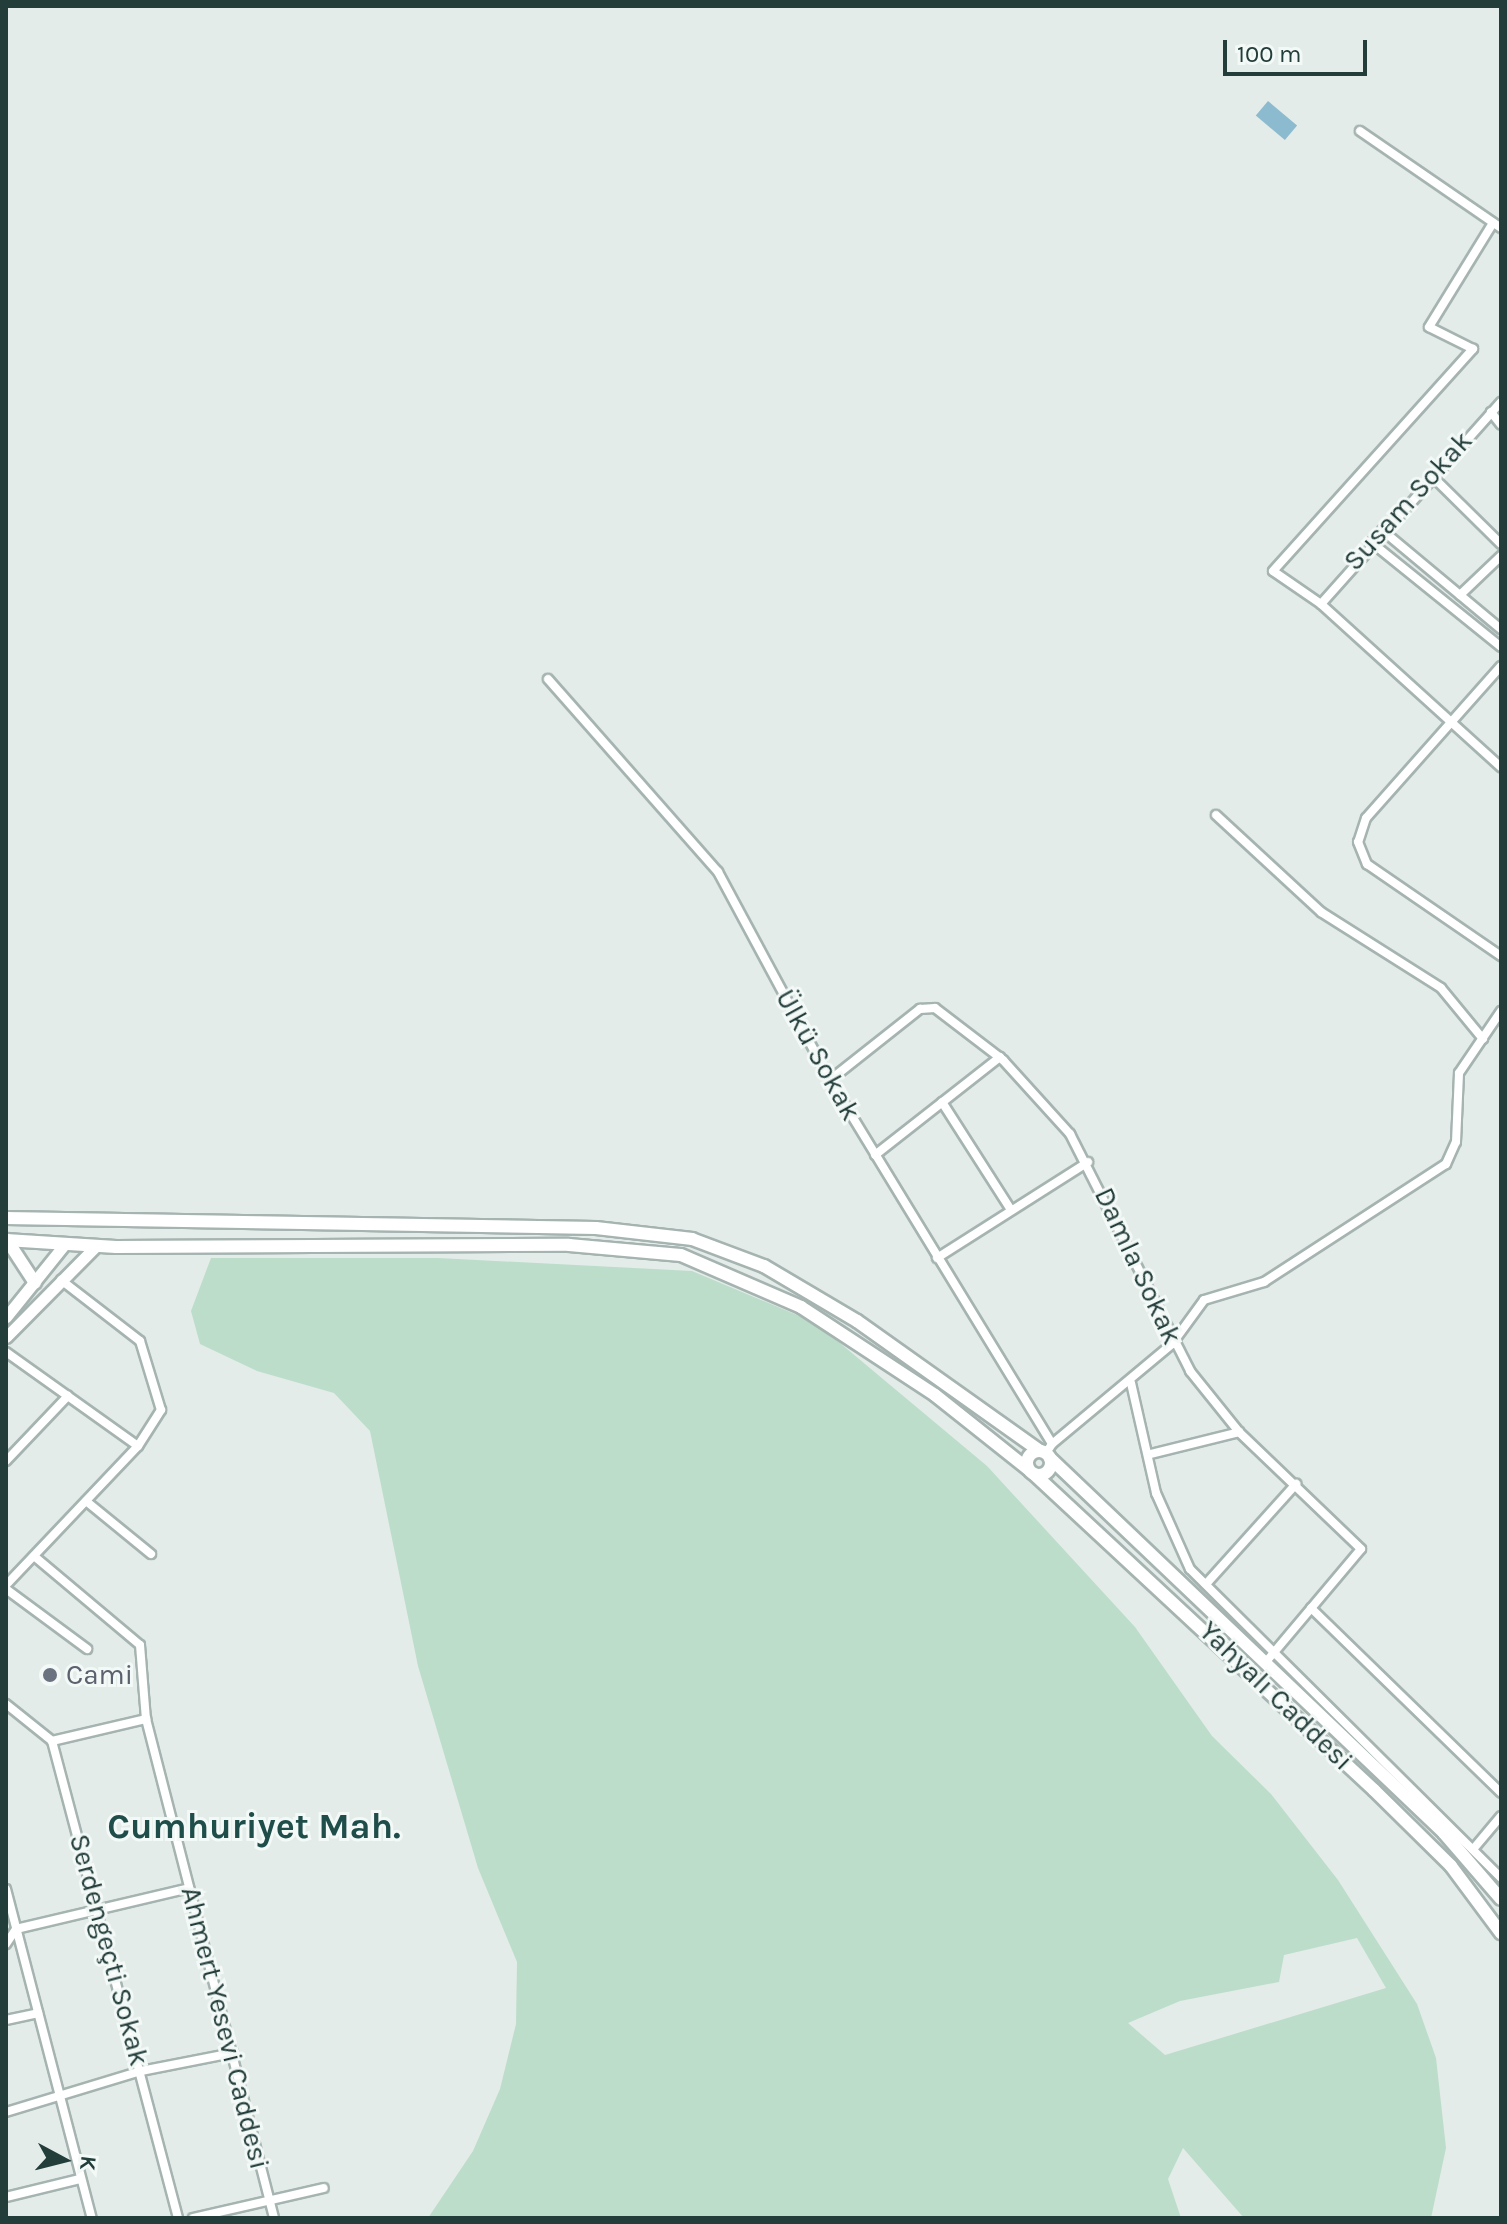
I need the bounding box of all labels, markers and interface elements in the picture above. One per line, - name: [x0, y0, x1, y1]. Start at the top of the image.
- scale bar: [1227, 24, 1371, 74]
- text: 100 m: [1237, 40, 1302, 68]
- street label: Susam Sokak: [1337, 424, 1479, 578]
- street label: Ülkü Sokak: [768, 984, 868, 1126]
- street label: Damla Sokak: [1087, 1182, 1189, 1350]
- street label: Yahyalı Caddesi: [1192, 1614, 1360, 1778]
- place label: Cami: [66, 1658, 133, 1692]
- marker: Cami: [41, 1666, 59, 1684]
- district label: Cumhuriyet Mah.: [107, 1805, 401, 1849]
- street label: Serdengeçti Sokak: [62, 1830, 156, 2070]
- street label: Ahmert Yesevi Caddesi: [174, 1883, 276, 2173]
- north arrow: [24, 2120, 104, 2200]
- text: K: [74, 2154, 102, 2172]

